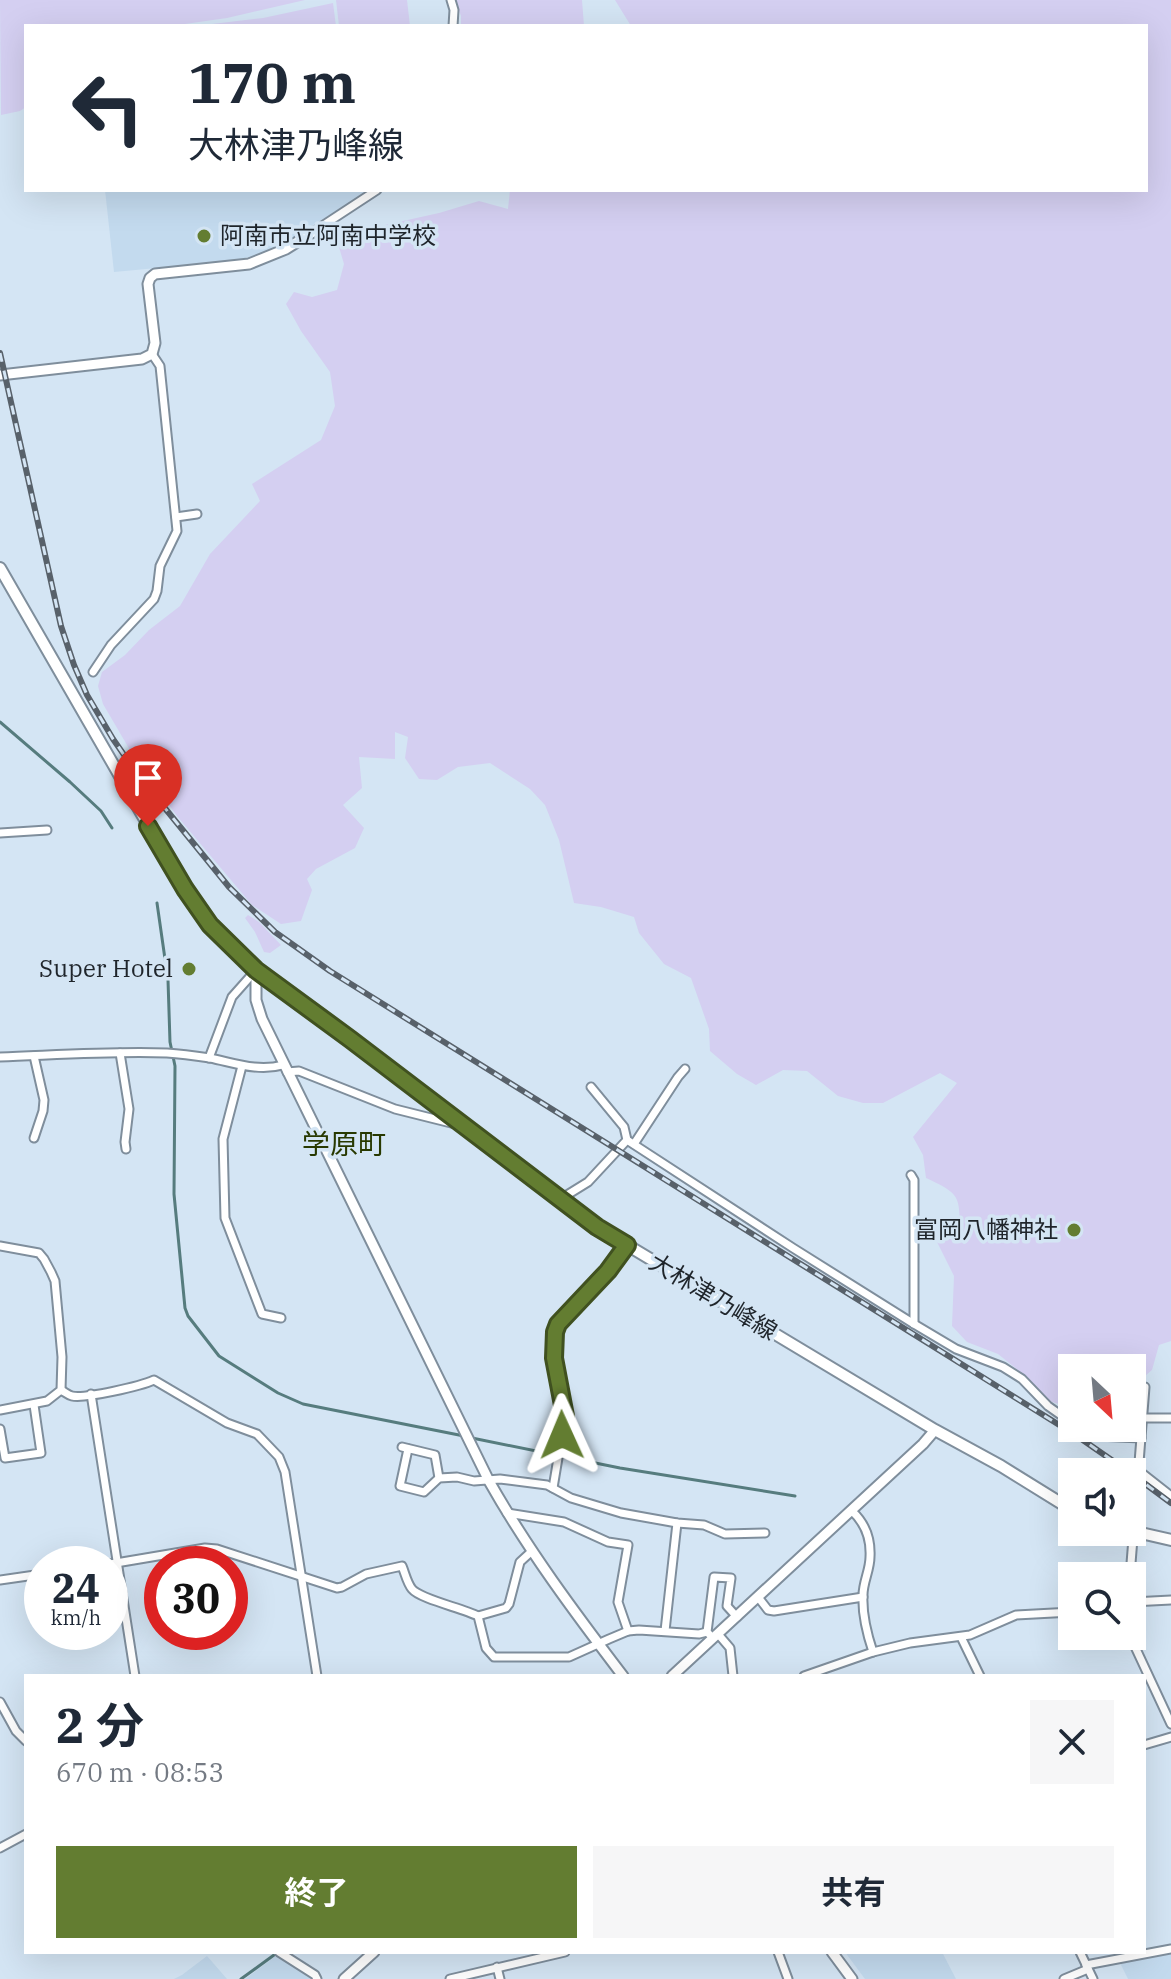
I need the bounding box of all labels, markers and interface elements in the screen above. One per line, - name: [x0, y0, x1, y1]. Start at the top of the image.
- text: 170 m: [188, 46, 356, 118]
- icon: left: [56, 56, 160, 160]
- text: 大林津乃峰線: [188, 121, 404, 168]
- place label: 阿南市立阿南中学校: [220, 219, 436, 251]
- marker: 阿南市立阿南中学校: [195, 227, 213, 245]
- pin: [114, 744, 182, 826]
- icon: arrive: [126, 756, 170, 800]
- place label: Super Hotel: [39, 952, 173, 984]
- marker: Super Hotel: [180, 960, 198, 978]
- district label: 学原町: [302, 1125, 386, 1162]
- place label: 富岡八幡神社: [914, 1213, 1058, 1245]
- marker: 富岡八幡神社: [1065, 1221, 1083, 1239]
- street label: 大林津乃峰線: [644, 1245, 783, 1347]
- north arrow: [1058, 1354, 1146, 1442]
- map controls: [1058, 1354, 1146, 1650]
- position arrow: [520, 1393, 604, 1477]
- button: sound: [1058, 1458, 1146, 1546]
- speed limit sign: 30: [144, 1546, 248, 1650]
- text: 24: [52, 1562, 100, 1614]
- button: search: [1058, 1562, 1146, 1650]
- text: km/h: [51, 1604, 101, 1631]
- text: 2 分: [56, 1694, 144, 1756]
- button: close: [1030, 1700, 1114, 1784]
- text: 670 m · 08:53: [56, 1755, 224, 1789]
- button: 終了: [56, 1846, 577, 1938]
- button: 共有: [593, 1846, 1114, 1938]

